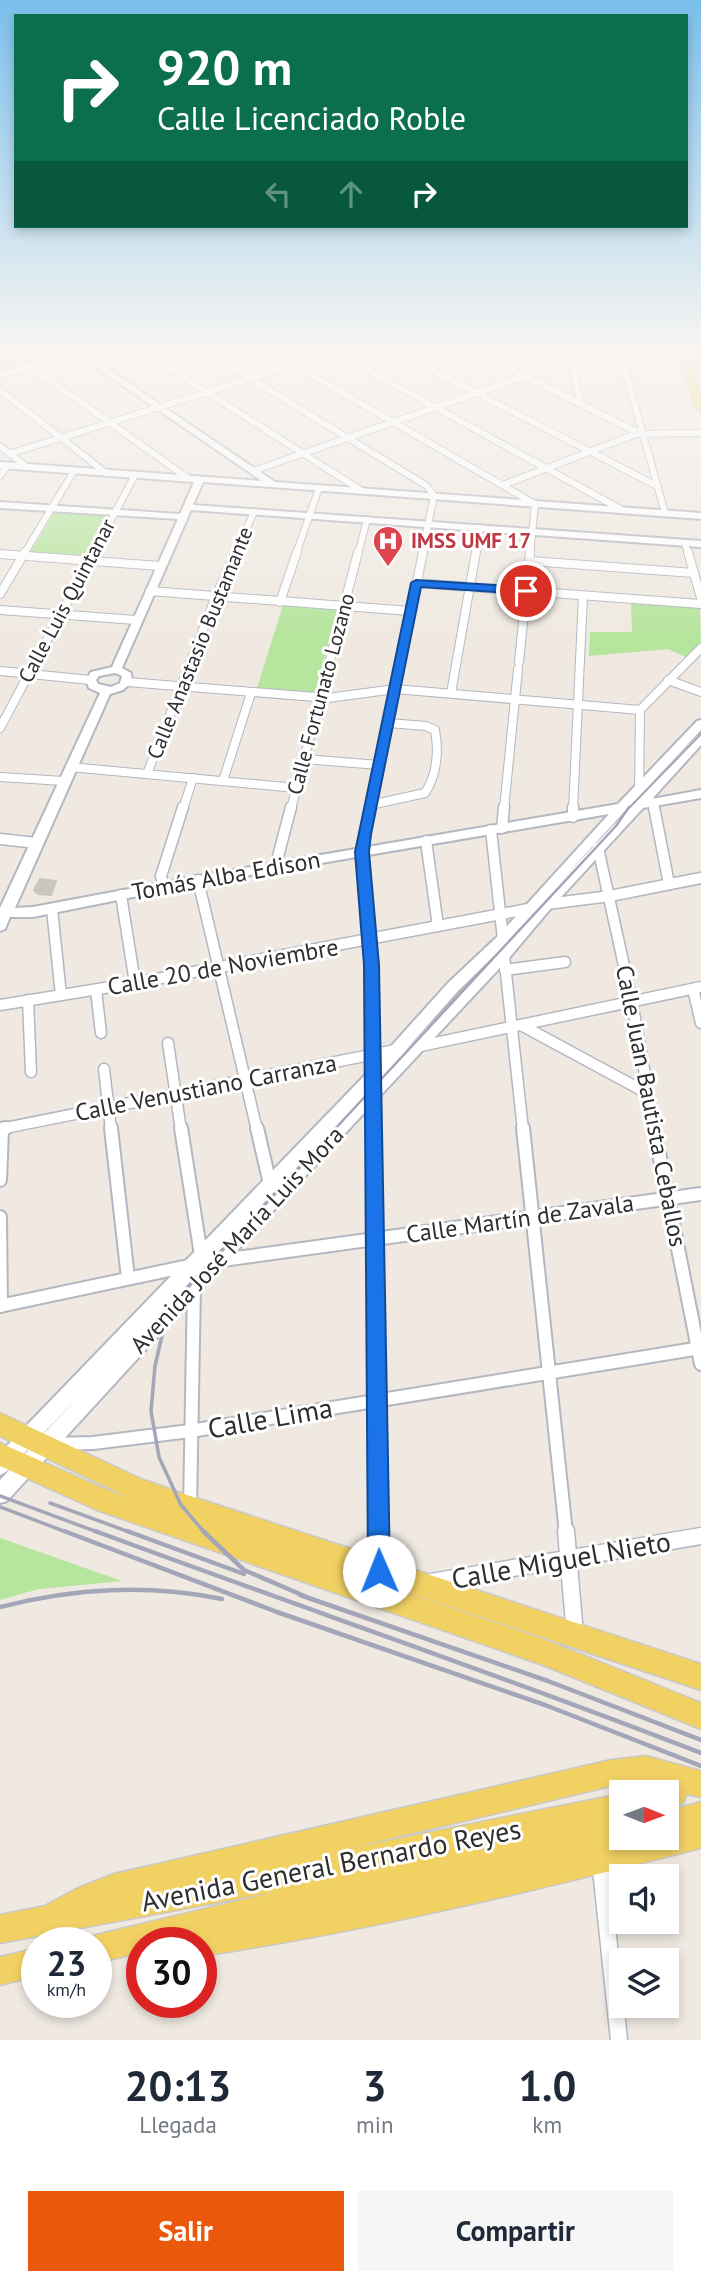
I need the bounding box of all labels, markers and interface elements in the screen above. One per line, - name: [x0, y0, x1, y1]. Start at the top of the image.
- text: 920 m: [157, 35, 292, 99]
- icon: right: [42, 42, 133, 133]
- text: Calle Licenciado Roble: [157, 97, 466, 139]
- icon: left: [259, 175, 297, 213]
- icon: ahead: [332, 175, 370, 213]
- icon: right: [405, 175, 443, 213]
- street label: Calle Luis Quintanar: [12, 514, 121, 687]
- street label: Calle Anastasio Bustamante: [141, 523, 259, 763]
- hospital icon: IMSS UMF 17: [371, 524, 405, 568]
- place label: IMSS UMF 17: [411, 527, 531, 554]
- pin: [496, 561, 556, 621]
- icon: arrive: [507, 572, 545, 610]
- street label: Calle Fortunato Lozano: [281, 590, 360, 798]
- street label: Tomás Alba Edison: [129, 844, 323, 907]
- street label: Calle 20 de Noviembre: [105, 931, 341, 1002]
- street label: Calle Juan Bautista Ceballos: [609, 963, 694, 1249]
- street label: Calle Venustiano Carranza: [73, 1047, 339, 1128]
- street label: Avenida José María Luis Mora: [123, 1120, 350, 1360]
- street label: Calle Martín de Zavala: [404, 1187, 636, 1250]
- street label: Calle Lima: [205, 1388, 335, 1447]
- street label: Calle Miguel Nieto: [448, 1522, 673, 1597]
- position arrow: [342, 1534, 416, 1608]
- north arrow: [609, 1780, 679, 1850]
- map controls: [609, 1780, 679, 2018]
- street label: Avenida General Bernardo Reyes: [138, 1810, 524, 1920]
- button: sound: [609, 1864, 679, 1934]
- speed limit sign: 30: [126, 1927, 217, 2018]
- text: 23: [47, 1940, 86, 1986]
- button: layers: [609, 1948, 679, 2018]
- text: km/h: [47, 1978, 86, 2001]
- text: 20:13: [125, 2058, 231, 2113]
- text: 3: [363, 2058, 387, 2113]
- text: 1.0: [518, 2058, 576, 2113]
- text: Llegada: [139, 2110, 217, 2139]
- text: min: [356, 2110, 393, 2139]
- text: km: [532, 2110, 562, 2139]
- button: Salir: [28, 2191, 344, 2271]
- button: Compartir: [358, 2191, 673, 2271]

